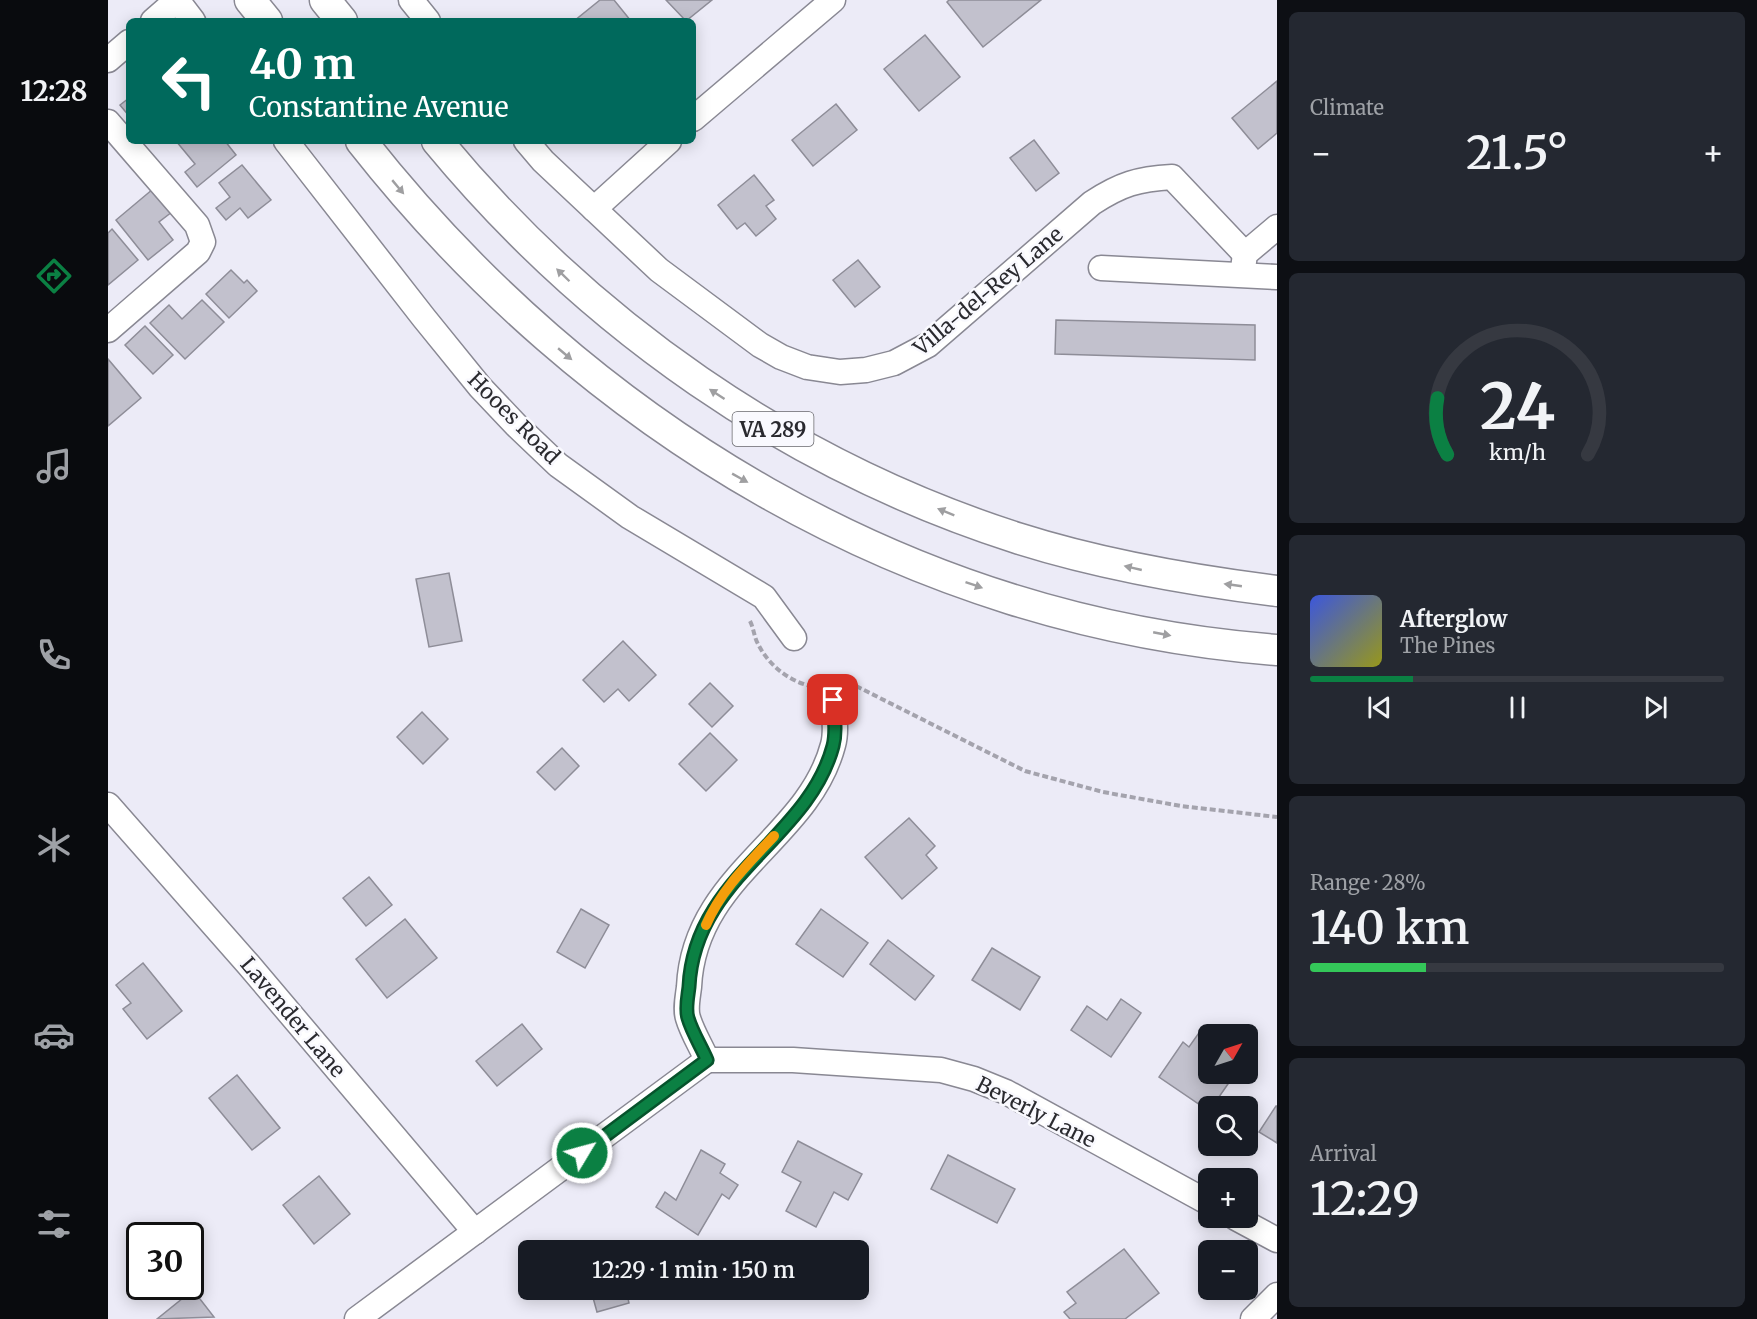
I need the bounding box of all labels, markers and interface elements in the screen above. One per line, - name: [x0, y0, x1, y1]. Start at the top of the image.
- text: 40 m: [249, 38, 355, 90]
- icon: left: [150, 42, 228, 120]
- text: 12:28: [20, 74, 88, 108]
- text: Constantine Avenue: [249, 90, 508, 124]
- text: Climate: [1310, 95, 1384, 120]
- text: 21.5°: [1466, 125, 1568, 181]
- text: −: [1310, 133, 1332, 174]
- text: +: [1702, 133, 1724, 174]
- one-way arrow: [391, 179, 404, 195]
- street label: Villa-del-Rey Lane: [907, 221, 1068, 362]
- icon: directions: [33, 255, 75, 297]
- one-way arrow: [556, 269, 570, 283]
- one-way arrow: [557, 347, 572, 360]
- street label: Hooes Road: [462, 366, 566, 470]
- text: 24: [1479, 368, 1555, 446]
- one-way arrow: [709, 389, 725, 400]
- road number: VA 289: [732, 412, 814, 446]
- text: km/h: [1489, 440, 1545, 467]
- icon: music: [33, 445, 75, 487]
- one-way arrow: [732, 472, 748, 483]
- one-way arrow: [937, 507, 955, 516]
- one-way arrow: [1123, 563, 1142, 573]
- one-way arrow: [965, 581, 983, 591]
- one-way arrow: [1224, 581, 1243, 590]
- text: Afterglow: [1400, 605, 1507, 633]
- one-way arrow: [1153, 630, 1172, 639]
- text: The Pines: [1400, 633, 1495, 658]
- icon: phone: [33, 634, 75, 676]
- pin: [807, 674, 858, 725]
- icon: arrive: [816, 683, 849, 716]
- icon: previous: [1363, 691, 1396, 724]
- icon: pause: [1501, 691, 1534, 724]
- icon: next: [1639, 691, 1672, 724]
- icon: climate: [33, 824, 75, 866]
- text: Range · 28%: [1310, 870, 1426, 895]
- text: 140 km: [1310, 900, 1469, 956]
- street label: Lavender Lane: [235, 951, 351, 1083]
- icon: car: [33, 1014, 75, 1056]
- north arrow: [1198, 1024, 1258, 1084]
- map controls: [1198, 1024, 1258, 1300]
- street label: Beverly Lane: [972, 1070, 1100, 1154]
- button: search: [1198, 1096, 1258, 1156]
- position arrow: [550, 1121, 614, 1185]
- text: Arrival: [1310, 1141, 1377, 1166]
- button: +: [1198, 1168, 1258, 1228]
- text: 12:29: [1310, 1171, 1420, 1227]
- icon: filters: [33, 1203, 75, 1245]
- speed limit sign: 30: [126, 1222, 204, 1300]
- button: −: [1198, 1240, 1258, 1300]
- text: 12:29 · 1 min · 150 m: [592, 1256, 795, 1284]

